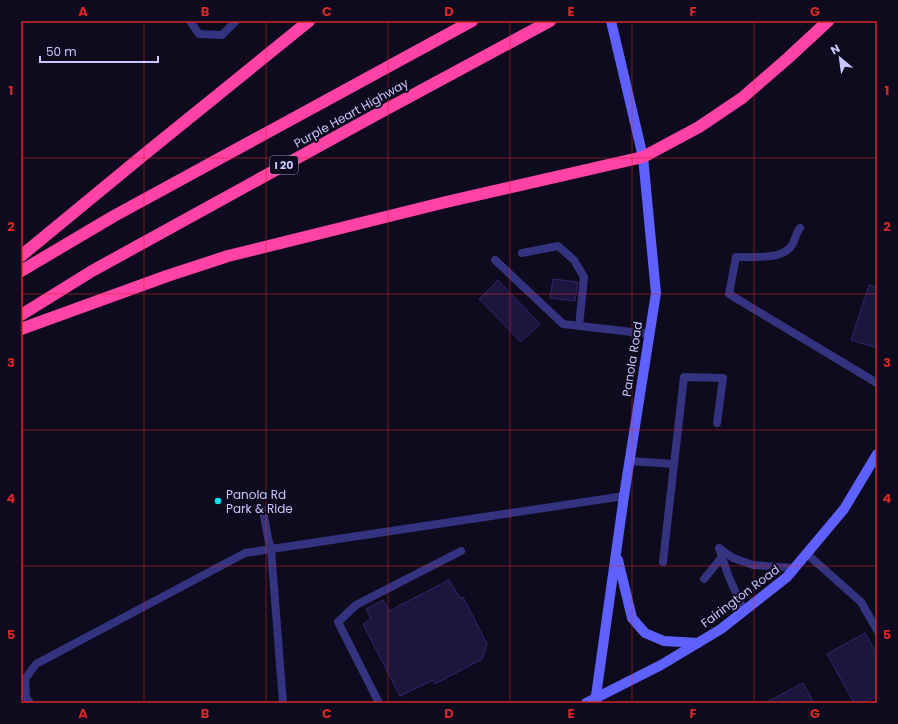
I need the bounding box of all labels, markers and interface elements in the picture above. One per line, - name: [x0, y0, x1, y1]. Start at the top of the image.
- text: A: [78, 2, 88, 21]
- text: B: [201, 2, 210, 21]
- text: C: [322, 2, 332, 21]
- text: D: [444, 2, 454, 21]
- text: E: [567, 2, 575, 21]
- text: F: [689, 2, 697, 21]
- text: G: [810, 2, 820, 21]
- scale bar: [40, 38, 158, 64]
- north arrow: [820, 38, 860, 78]
- text: N: [828, 40, 843, 58]
- text: 50 m: [46, 43, 77, 60]
- street label: Purple Heart Highway: [291, 74, 412, 152]
- text: 1: [9, 81, 13, 100]
- text: 1: [885, 81, 889, 100]
- road number: I 20: [270, 156, 298, 174]
- text: 2: [7, 217, 15, 236]
- text: 2: [883, 217, 891, 236]
- street label: Panola Road: [618, 320, 646, 398]
- text: 3: [7, 353, 15, 372]
- text: 3: [883, 353, 891, 372]
- place label: Panola Rd Park & Ride: [226, 486, 293, 517]
- text: 4: [7, 489, 16, 508]
- text: 4: [883, 489, 892, 508]
- marker: Panola Rd Park & Ride: [213, 496, 223, 506]
- street label: Fairington Road: [697, 561, 783, 631]
- text: 5: [7, 625, 15, 644]
- text: 5: [883, 625, 891, 644]
- text: A: [78, 704, 88, 723]
- text: B: [201, 704, 210, 723]
- text: C: [322, 704, 332, 723]
- text: D: [444, 704, 454, 723]
- text: E: [567, 704, 575, 723]
- text: F: [689, 704, 697, 723]
- text: G: [810, 704, 820, 723]

